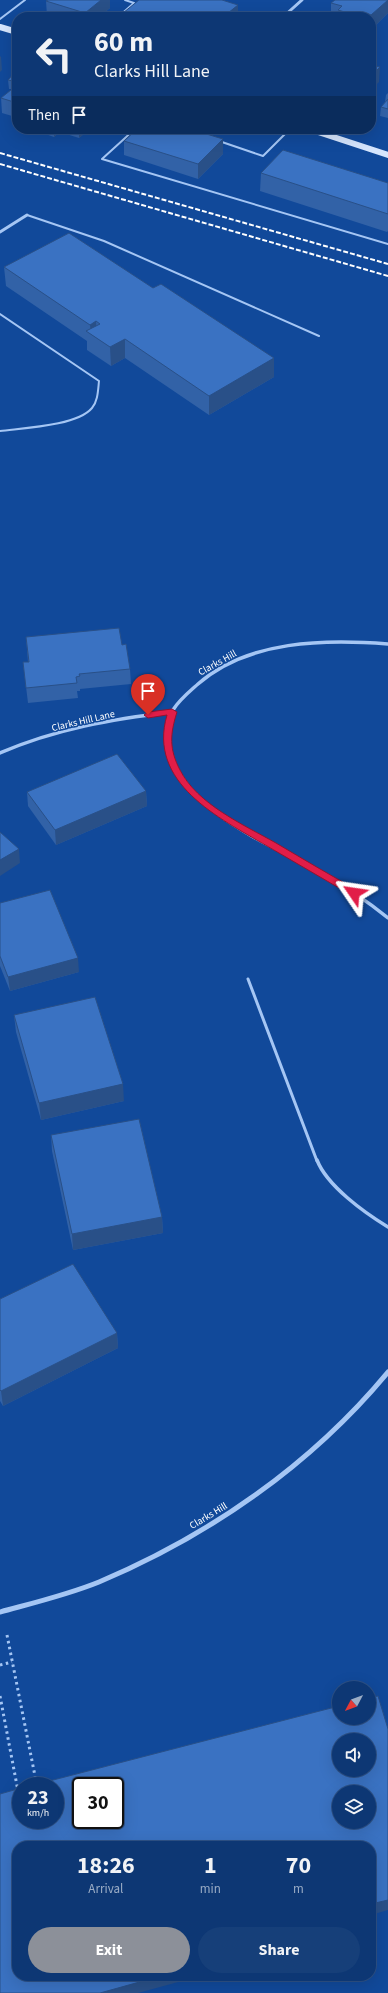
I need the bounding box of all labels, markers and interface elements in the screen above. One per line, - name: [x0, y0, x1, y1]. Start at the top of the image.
- text: 60 m: [94, 22, 153, 62]
- icon: left: [28, 28, 80, 80]
- text: Clarks Hill Lane: [94, 59, 210, 84]
- icon: arrive: [68, 104, 90, 126]
- text: Then: [28, 105, 60, 126]
- street label: Clarks Hill: [196, 646, 240, 679]
- pin: [131, 674, 165, 715]
- icon: arrive: [137, 680, 159, 702]
- street label: Clarks Hill Lane: [50, 707, 116, 735]
- position arrow: [333, 872, 375, 914]
- street label: Clarks Hill: [187, 1499, 230, 1533]
- north arrow: [332, 1681, 376, 1725]
- map controls: [332, 1681, 376, 1829]
- button: sound: [332, 1733, 376, 1777]
- speed limit sign: 30: [72, 1777, 124, 1829]
- text: 23: [27, 1784, 49, 1812]
- button: layers: [332, 1785, 376, 1829]
- text: km/h: [27, 1806, 49, 1820]
- text: 18:26: [77, 1848, 135, 1883]
- text: 1: [204, 1848, 217, 1883]
- text: 70: [286, 1848, 311, 1883]
- text: Arrival: [88, 1880, 123, 1898]
- text: min: [200, 1880, 221, 1898]
- text: m: [293, 1880, 304, 1898]
- button: Exit: [28, 1927, 190, 1973]
- button: Share: [198, 1927, 360, 1973]

